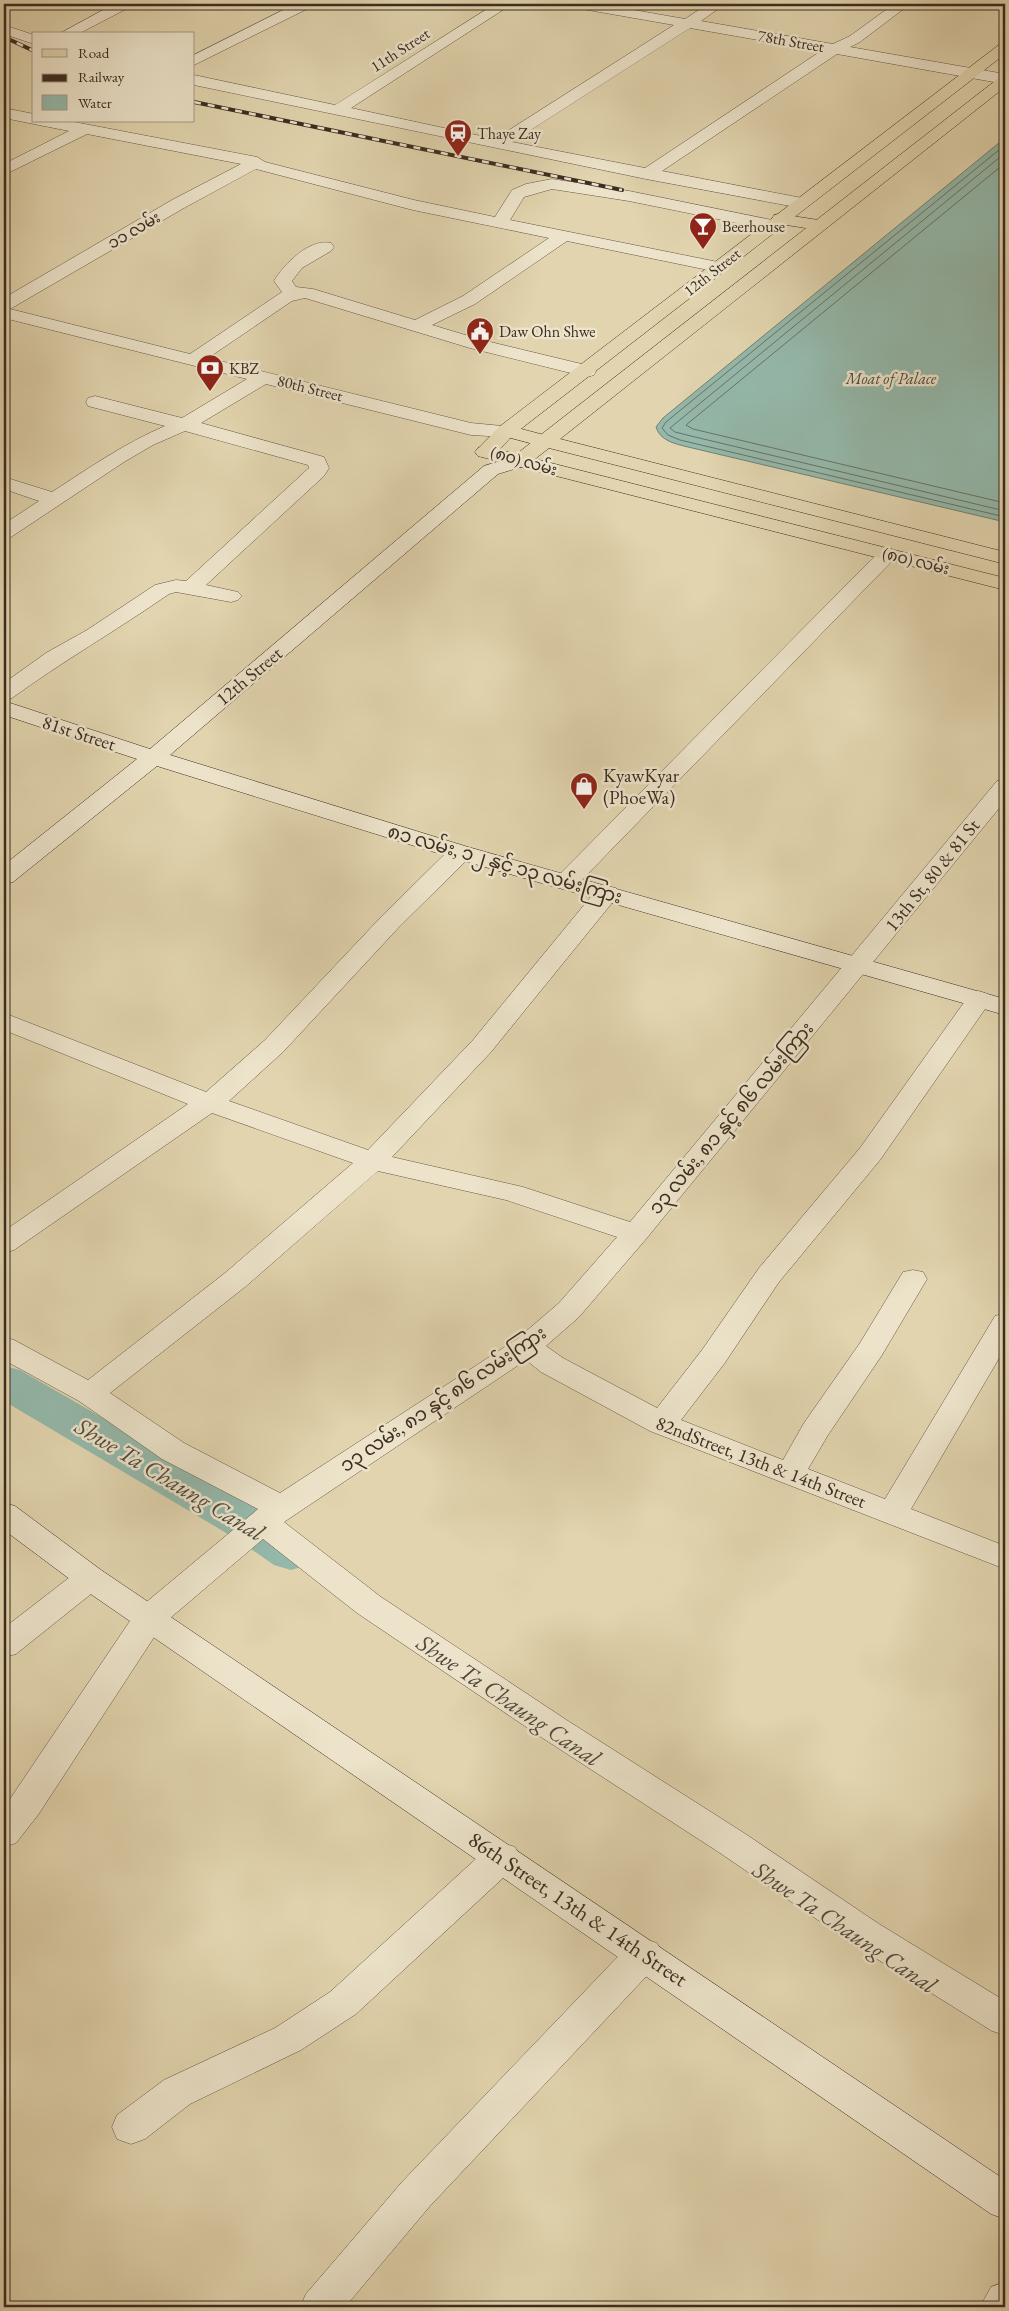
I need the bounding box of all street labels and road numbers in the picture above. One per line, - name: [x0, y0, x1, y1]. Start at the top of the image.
- street label: 11th Street: [366, 23, 434, 77]
- street label: 78th Street: [756, 25, 826, 57]
- street label: ၁၁ လမ်း: [103, 206, 164, 253]
- street label: 12th Street: [679, 243, 745, 301]
- street label: 80th Street: [275, 370, 345, 406]
- street label: (၈၀) လမ်း: [488, 441, 560, 481]
- street label: (၈၀) လမ်း: [880, 542, 952, 579]
- street label: 12th Street: [210, 641, 288, 711]
- street label: 81st Street: [39, 709, 119, 757]
- street label: 13th St, 80 & 81 St: [879, 814, 985, 936]
- street label: ၈၁ လမ်း, ၁၂ နှင့် ၁၃ လမ်းကြား: [384, 817, 626, 913]
- street label: ၁၃ လမ်း, ၈၁ နှင့် ၈၆ လမ်းကြား: [641, 1015, 822, 1222]
- street label: ၁၃ လမ်း, ၈၁ နှင့် ၈၆ လမ်းကြား: [334, 1319, 553, 1481]
- street label: 82ndStreet, 13th & 14th Street: [652, 1410, 870, 1514]
- street label: 86th Street, 13th & 14th Street: [463, 1825, 693, 1993]

